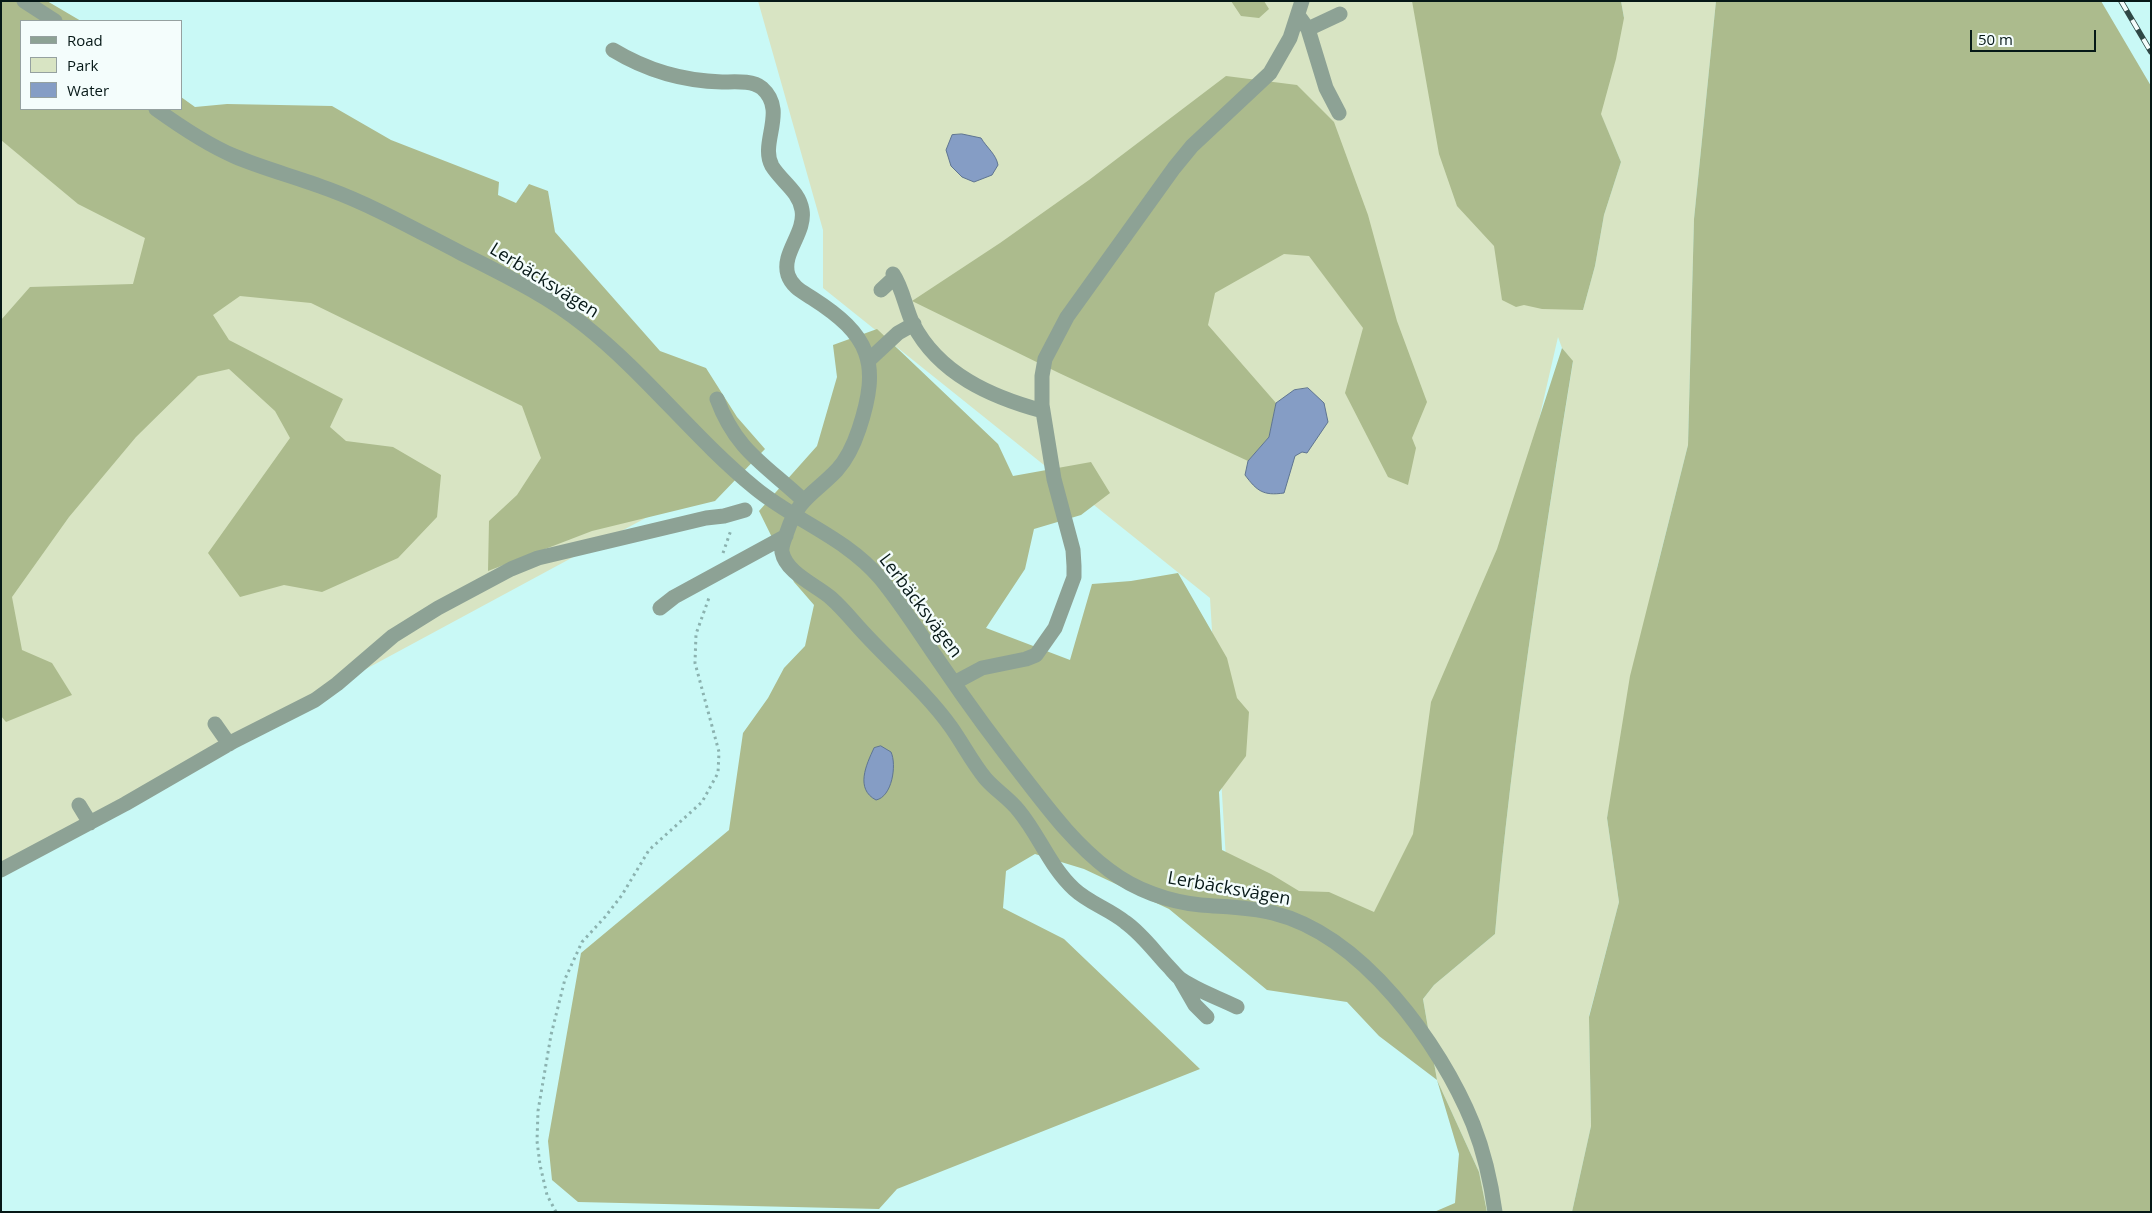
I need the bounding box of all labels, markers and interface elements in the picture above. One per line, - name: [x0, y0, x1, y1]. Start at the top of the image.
- legend: [20, 20, 182, 110]
- scale bar: [1972, 20, 2098, 52]
- text: 50 m: [1978, 29, 2013, 49]
- text: Road: [67, 30, 103, 50]
- text: Park: [67, 55, 98, 75]
- text: Water: [67, 80, 109, 100]
- street label: Lerbäcksvägen: [486, 239, 602, 323]
- street label: Lerbäcksvägen: [874, 550, 966, 662]
- street label: Lerbäcksvägen: [1166, 868, 1292, 910]

